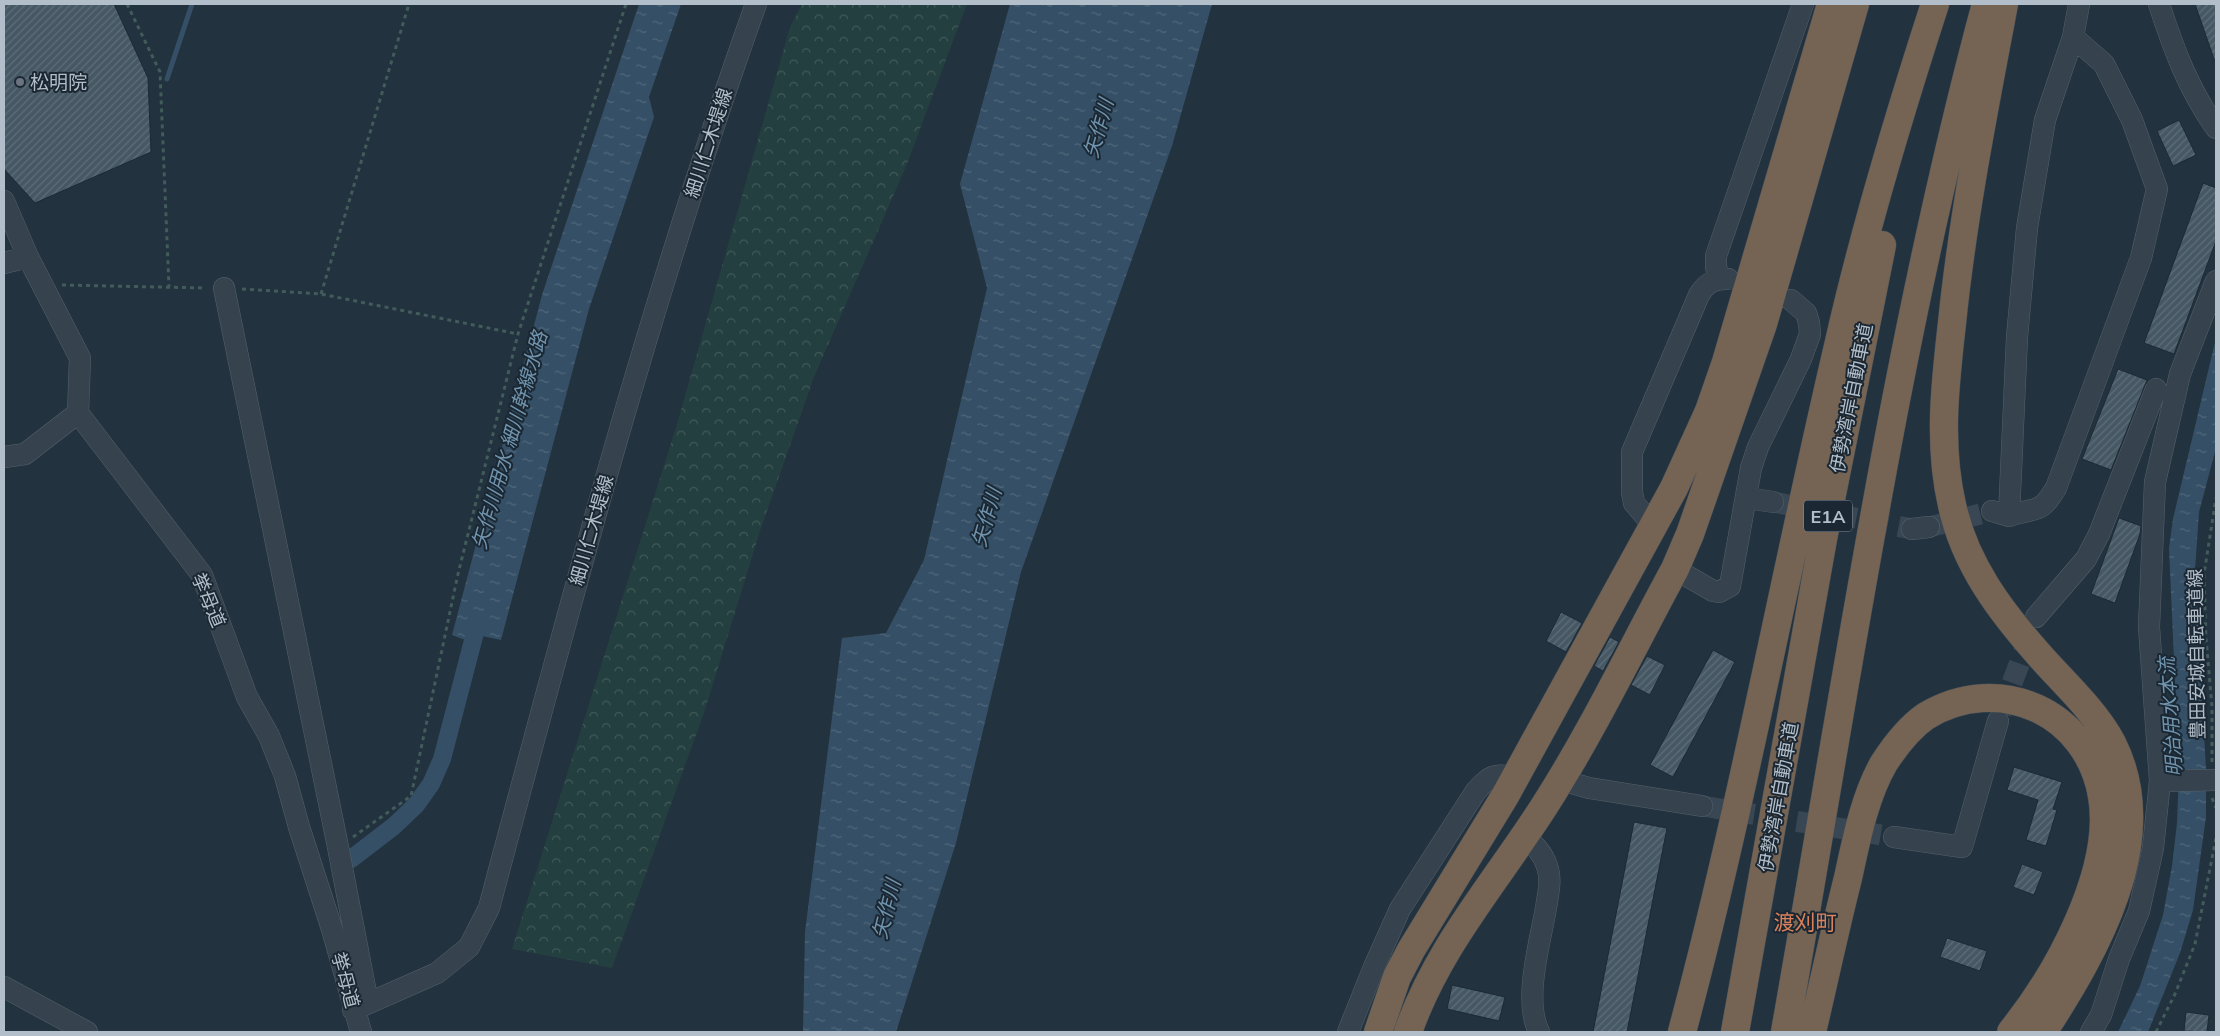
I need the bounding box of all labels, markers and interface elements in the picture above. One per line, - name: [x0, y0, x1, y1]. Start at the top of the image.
- place label: 松明院: [30, 70, 87, 94]
- marker: 松明院: [14, 76, 26, 88]
- street label: 細川仁木堤線: [679, 85, 737, 201]
- water label: 矢作川: [1078, 94, 1119, 160]
- street label: 伊勢湾岸自動車道: [1825, 321, 1877, 475]
- water label: 矢作川用水 細川幹線水路: [466, 326, 553, 552]
- street label: 細川仁木堤線: [564, 472, 618, 588]
- water label: 矢作川: [966, 483, 1007, 549]
- road number: E1A: [1804, 501, 1852, 532]
- street label: 豊田安城自転車道線: [2183, 568, 2209, 740]
- street label: 挙母道: [187, 569, 231, 631]
- water label: 明治用水本流: [2153, 653, 2187, 778]
- street label: 伊勢湾岸自動車道: [1753, 720, 1803, 874]
- water label: 矢作川: [867, 875, 906, 941]
- district label: 渡刈町: [1774, 909, 1837, 935]
- street label: 挙母道: [327, 949, 365, 1011]

